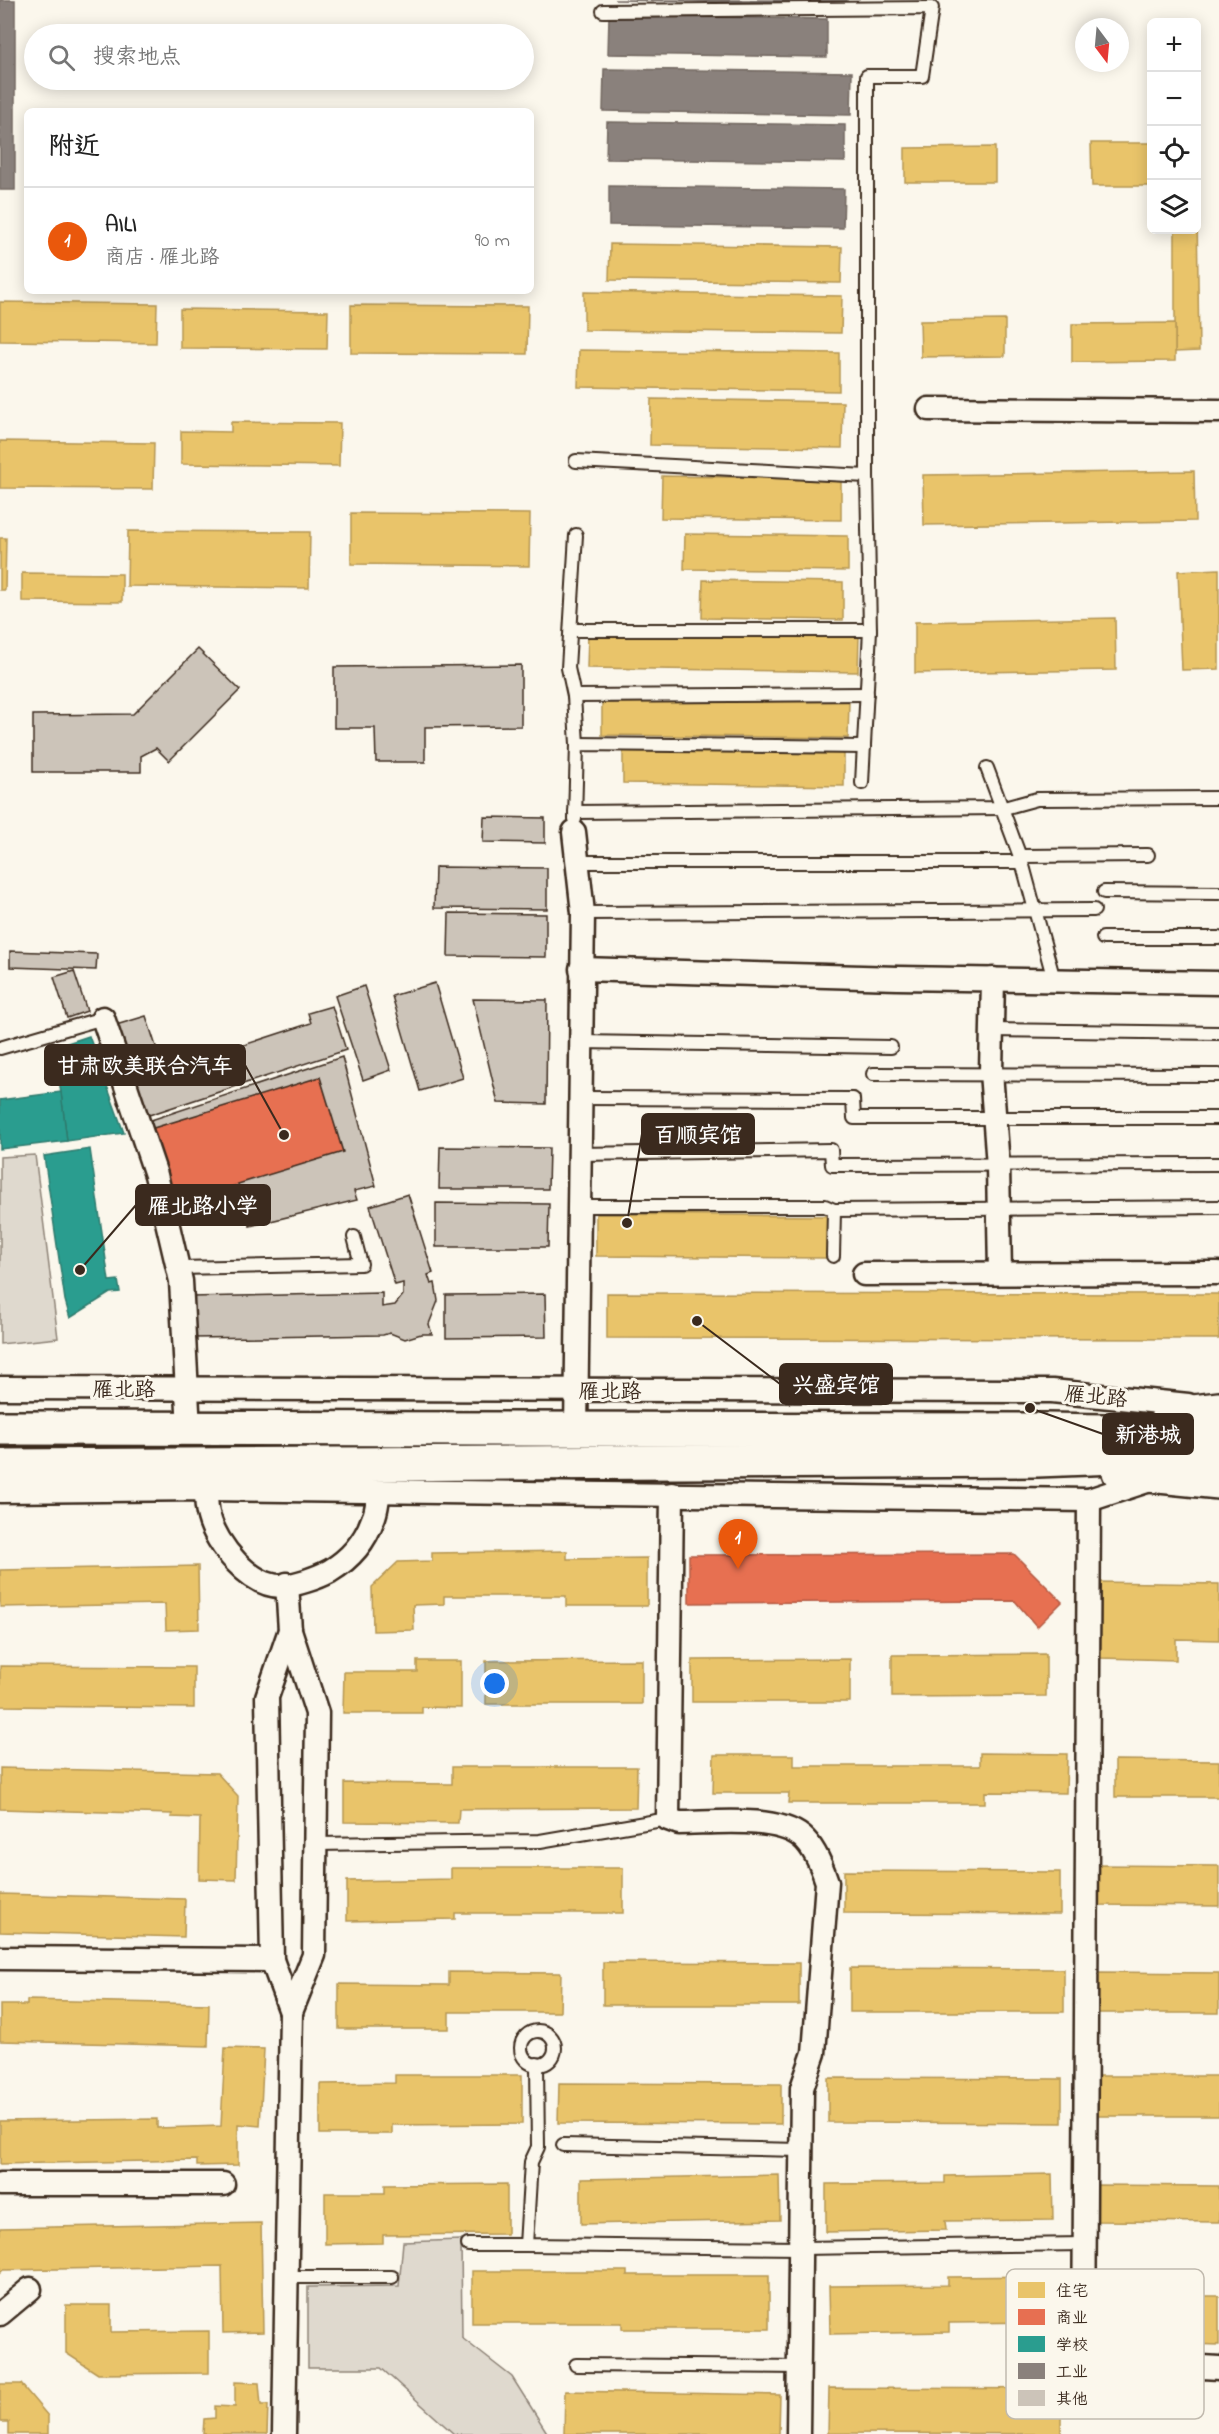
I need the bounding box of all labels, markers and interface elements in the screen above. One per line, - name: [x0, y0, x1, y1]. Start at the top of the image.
- north arrow: [1075, 18, 1129, 72]
- map controls: [1147, 18, 1201, 234]
- button: +: [1147, 18, 1201, 72]
- search box: [24, 24, 534, 90]
- icon: search: [45, 41, 78, 74]
- text: 搜索地点: [93, 42, 181, 74]
- button: −: [1147, 72, 1201, 126]
- button: locate: [1147, 126, 1201, 180]
- text: 附近: [48, 129, 100, 167]
- button: layers: [1147, 180, 1201, 234]
- text: AILI: [105, 210, 137, 242]
- text: 1: [64, 227, 71, 256]
- text: 90 m: [475, 227, 510, 256]
- text: 商店 · 雁北路: [105, 244, 219, 273]
- callout: 甘肃欧美联合汽车: [45, 1045, 245, 1085]
- text: 甘肃欧美联合汽车: [57, 1052, 233, 1084]
- callout: 百顺宾馆: [642, 1114, 754, 1154]
- text: 百顺宾馆: [654, 1121, 742, 1153]
- callout: 雁北路小学: [136, 1185, 270, 1225]
- text: 雁北路小学: [148, 1192, 258, 1224]
- callout: 兴盛宾馆: [780, 1364, 892, 1404]
- text: 兴盛宾馆: [792, 1371, 880, 1403]
- street label: 雁北路: [93, 1376, 156, 1406]
- street label: 雁北路: [579, 1378, 642, 1408]
- street label: 雁北路: [1063, 1380, 1129, 1416]
- callout: 新港城: [1103, 1414, 1193, 1454]
- text: 新港城: [1115, 1421, 1181, 1453]
- pin: 1: [718, 1520, 758, 1569]
- your location: [480, 1669, 509, 1698]
- legend: [1006, 2269, 1204, 2419]
- text: 住宅: [1056, 2280, 1088, 2304]
- text: 商业: [1056, 2307, 1088, 2331]
- text: 学校: [1056, 2334, 1088, 2358]
- text: 工业: [1056, 2361, 1088, 2385]
- text: 其他: [1056, 2388, 1088, 2412]

